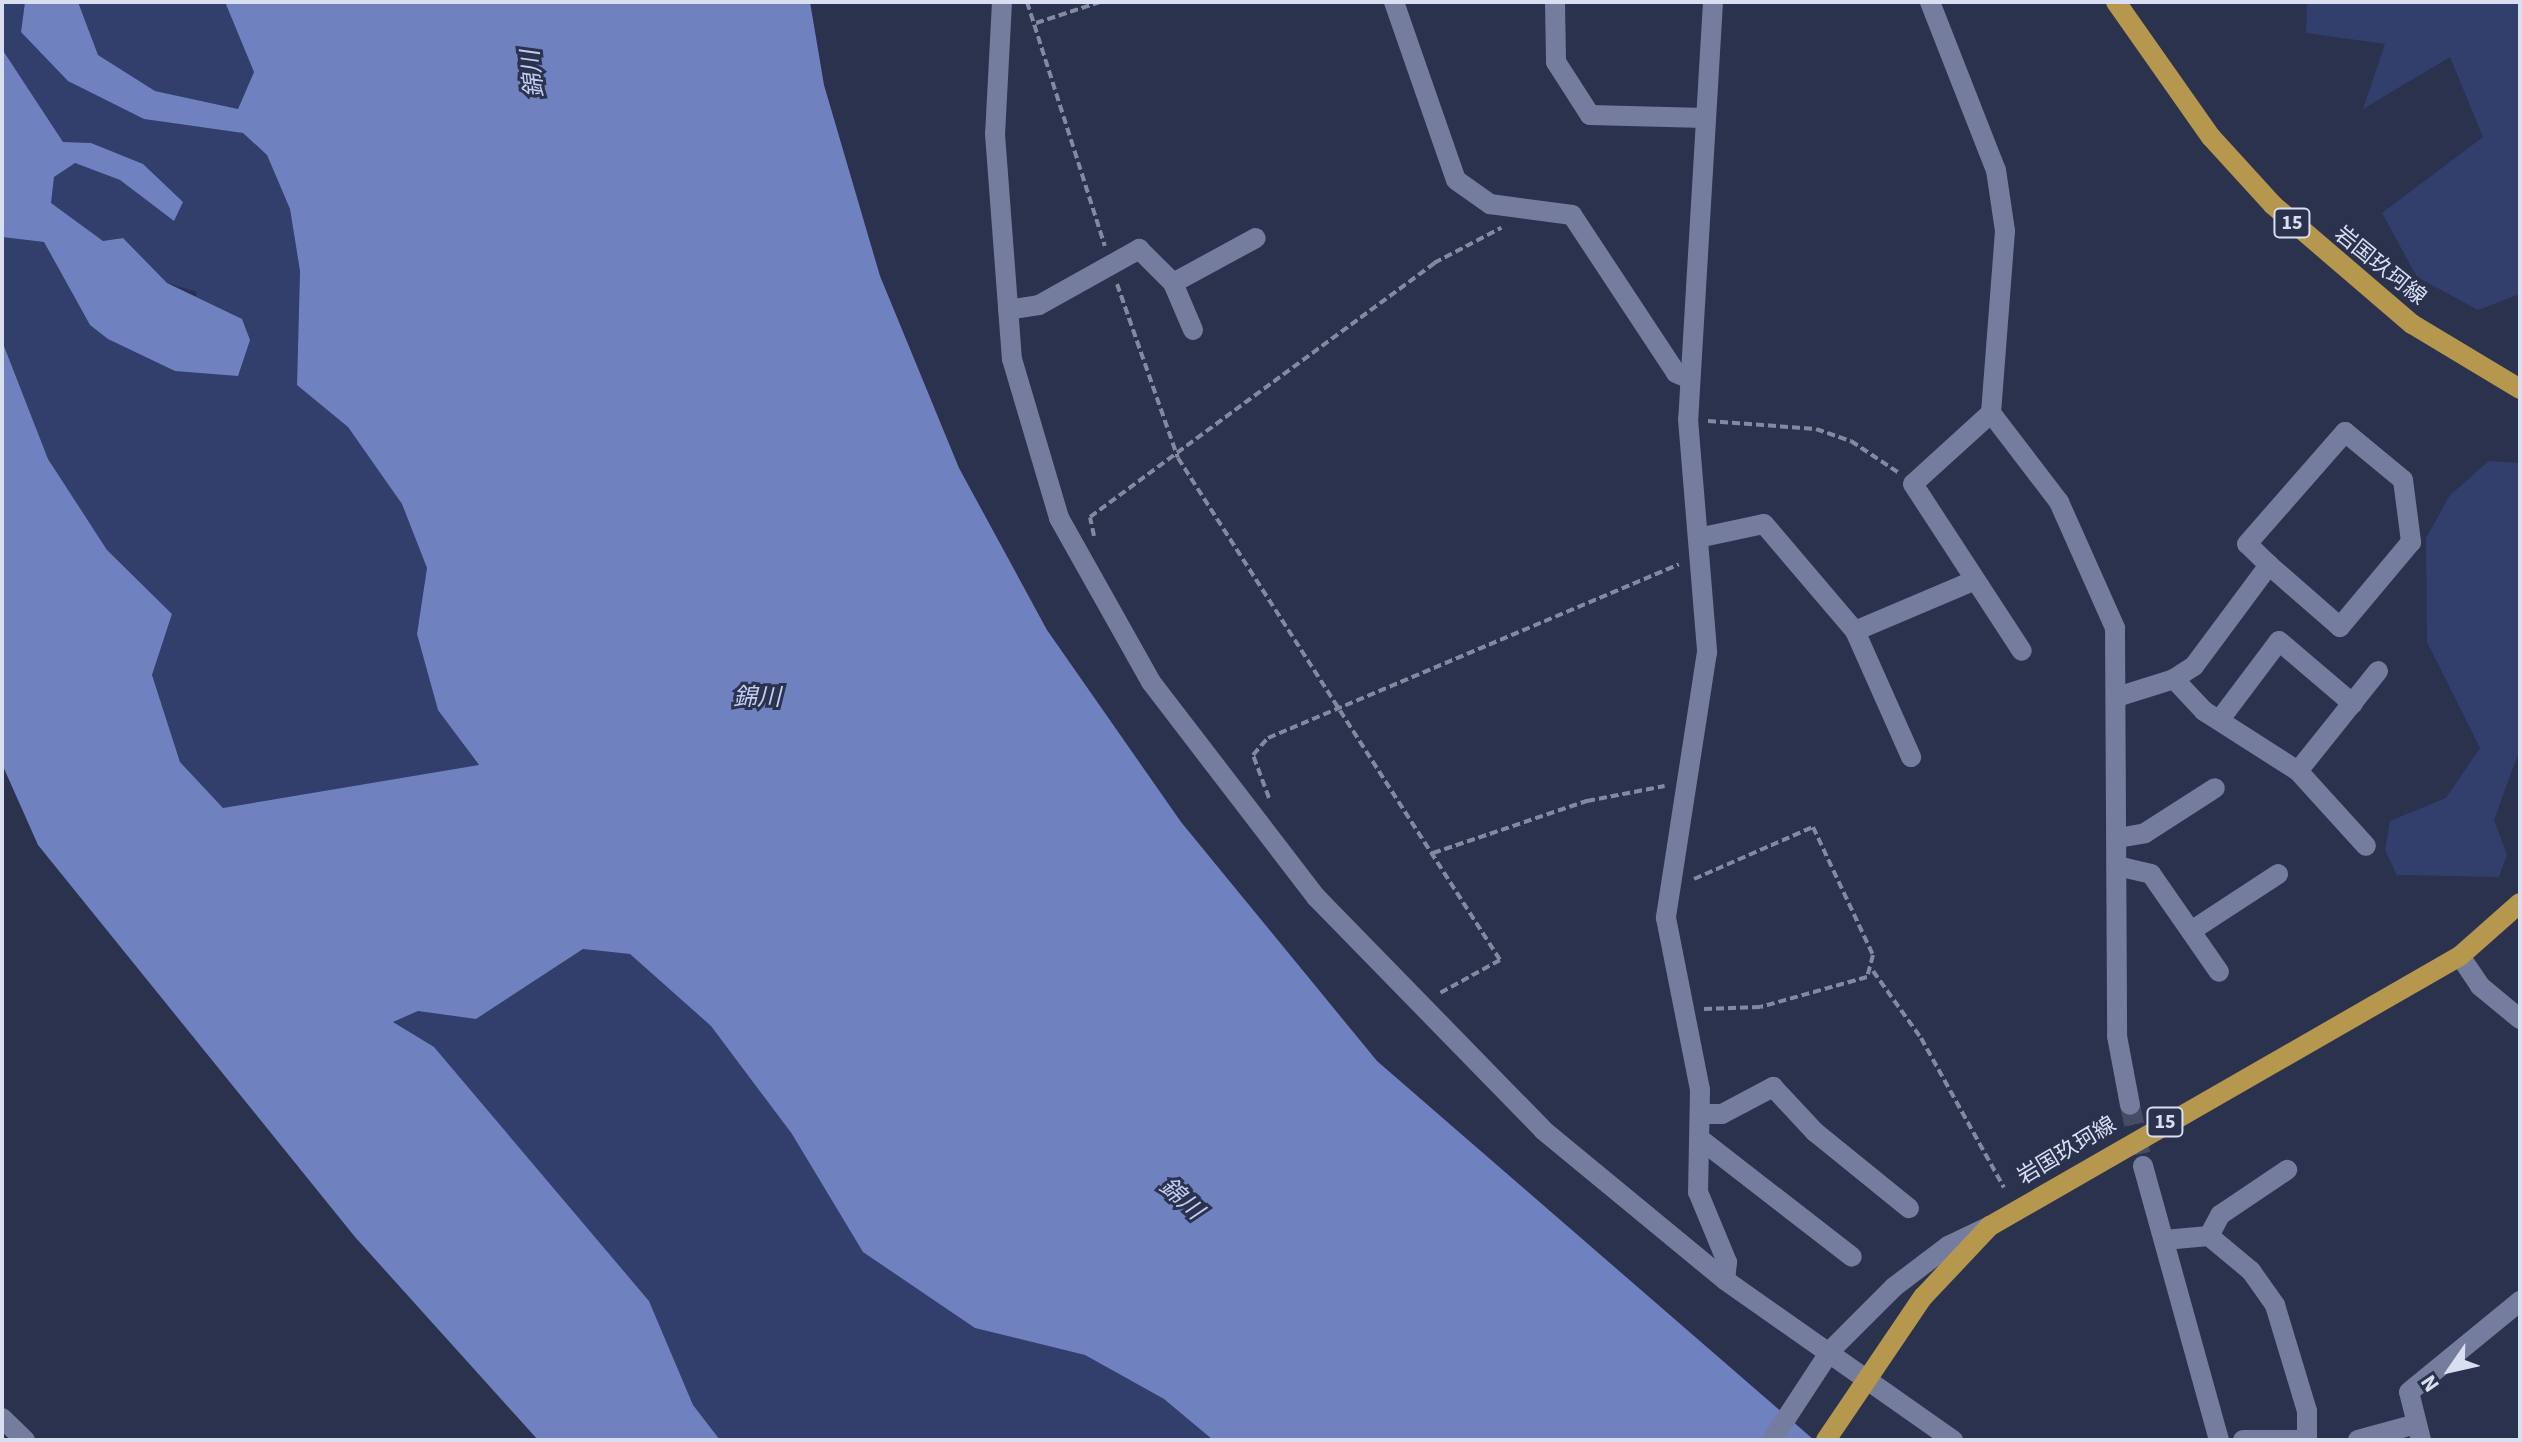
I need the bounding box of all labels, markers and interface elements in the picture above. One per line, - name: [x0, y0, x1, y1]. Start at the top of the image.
- water label: 錦川: [516, 49, 550, 99]
- road number: 15: [2272, 207, 2312, 239]
- street label: 岩国玖珂線: [2329, 221, 2431, 311]
- water label: 錦川: [733, 684, 781, 712]
- road number: 15: [2145, 1106, 2185, 1138]
- street label: 岩国玖珂線: [2013, 1111, 2121, 1191]
- water label: 錦川: [1154, 1172, 1208, 1226]
- north arrow: [2410, 1330, 2490, 1410]
- text: N: [2413, 1368, 2447, 1398]

